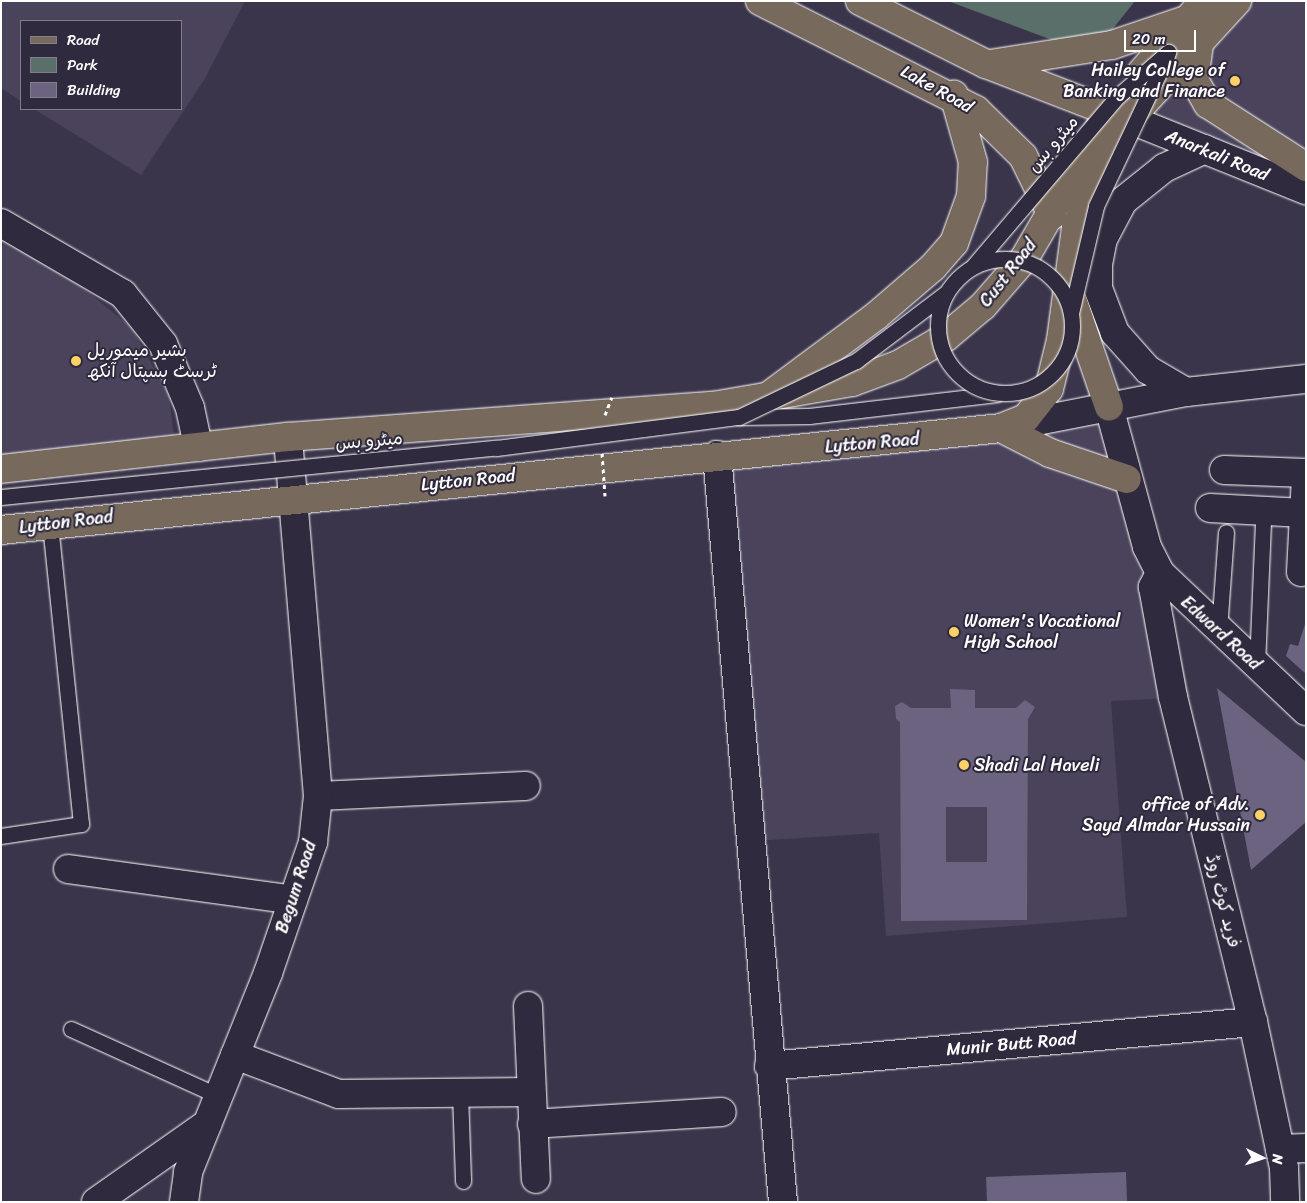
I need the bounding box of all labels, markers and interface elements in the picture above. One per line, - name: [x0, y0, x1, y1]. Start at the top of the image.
- legend: [20, 20, 182, 110]
- scale bar: [1127, 20, 1200, 52]
- text: 20 m: [1132, 26, 1166, 52]
- text: Road: [67, 27, 99, 53]
- text: Park: [67, 52, 98, 78]
- street label: Lake Road: [897, 60, 977, 118]
- place label: Hailey College of Banking and Finance: [1063, 60, 1225, 102]
- marker: Hailey College of Banking and Finance: [1229, 75, 1241, 87]
- text: Building: [67, 77, 121, 103]
- street label: میٹرو بس: [1023, 111, 1083, 177]
- street label: Anarkali Road: [1162, 124, 1272, 186]
- street label: Cust Road: [975, 235, 1041, 311]
- place label: بشیر میموریل ٹرسٹ ہسپتال آنکھ: [87, 340, 217, 382]
- marker: بشیر میموریل ٹرسٹ ہسپتال آنکھ: [69, 354, 83, 368]
- street label: میٹرو بس: [334, 427, 404, 455]
- street label: Lytton Road: [824, 428, 920, 458]
- street label: Lytton Road: [420, 464, 516, 496]
- street label: Lytton Road: [18, 506, 114, 538]
- street label: Edward Road: [1176, 591, 1266, 675]
- place label: Women's Vocational High School: [964, 611, 1121, 654]
- marker: Women's Vocational High School: [948, 626, 960, 638]
- place label: Shadi Lal Haveli: [974, 754, 1100, 776]
- marker: Shadi Lal Haveli: [958, 759, 970, 771]
- place label: office of Adv. Sayd Almdar Hussain: [1082, 794, 1250, 836]
- marker: office of Adv. Sayd Almdar Hussain: [1254, 809, 1266, 821]
- street label: Begum Road: [271, 838, 321, 936]
- street label: فرید کوٹ روڈ: [1201, 852, 1245, 950]
- street label: Munir Butt Road: [945, 1028, 1077, 1060]
- north arrow: [1237, 1133, 1287, 1183]
- text: N: [1265, 1153, 1290, 1165]

